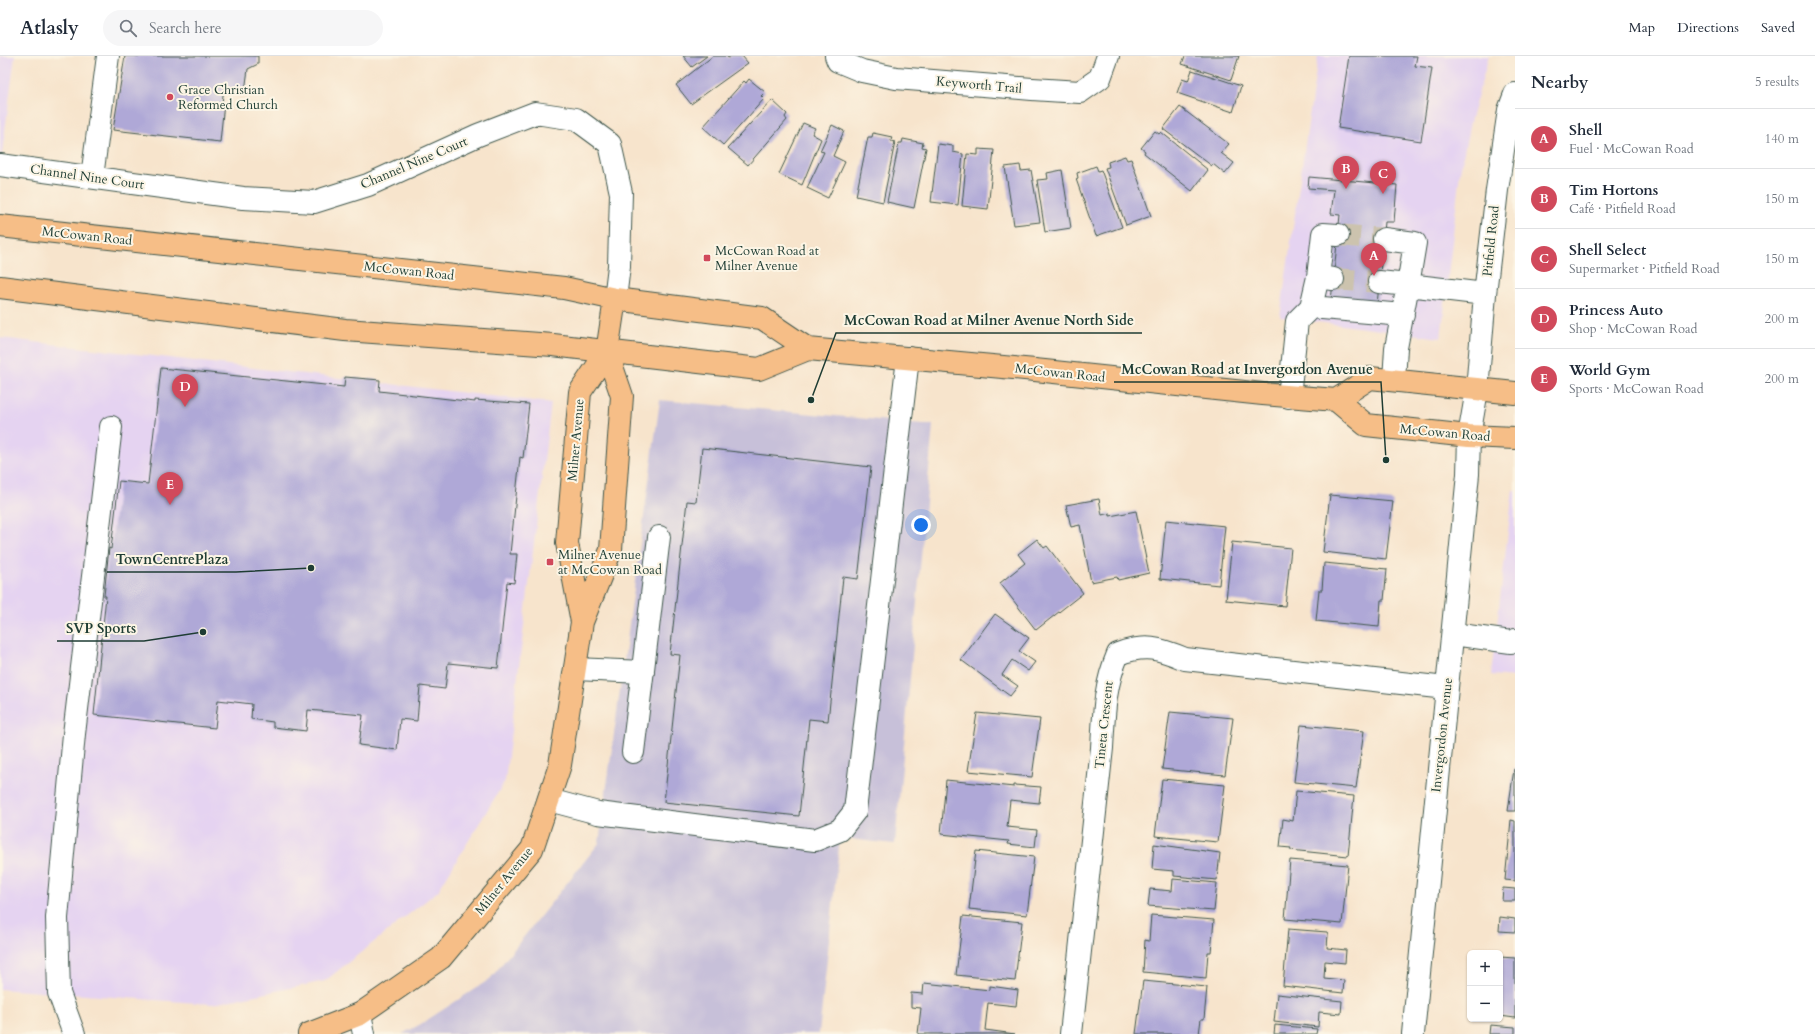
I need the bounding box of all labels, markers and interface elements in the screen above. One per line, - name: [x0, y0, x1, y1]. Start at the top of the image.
- search box: [103, 10, 383, 46]
- text: Atlasly: [20, 15, 79, 41]
- icon: search: [117, 17, 139, 39]
- text: Search here: [149, 18, 222, 38]
- text: Map: [1629, 18, 1655, 37]
- text: Directions: [1677, 18, 1739, 37]
- text: Saved: [1761, 18, 1795, 37]
- text: Nearby: [1531, 71, 1588, 94]
- street label: Keyworth Trail: [935, 72, 1023, 98]
- text: 5 results: [1755, 73, 1799, 91]
- place label: Grace Christian Reformed Church: [178, 81, 278, 114]
- marker: Grace Christian Reformed Church: [165, 92, 175, 102]
- text: Shell: [1569, 120, 1602, 140]
- text: A: [1539, 130, 1549, 148]
- text: 140 m: [1765, 130, 1799, 148]
- street label: Channel Nine Court: [358, 132, 470, 194]
- text: Fuel · McCowan Road: [1569, 140, 1694, 158]
- pin: B: [1333, 156, 1359, 189]
- street label: Channel Nine Court: [29, 160, 145, 194]
- pin: C: [1370, 161, 1396, 194]
- text: Tim Hortons: [1569, 180, 1658, 200]
- text: B: [1539, 190, 1549, 208]
- text: 150 m: [1765, 190, 1799, 208]
- text: Café · Pitfield Road: [1569, 200, 1676, 218]
- street label: Pitfield Road: [1478, 205, 1504, 277]
- street label: McCowan Road: [41, 222, 133, 250]
- text: Shell Select: [1569, 240, 1646, 260]
- place label: McCowan Road at Milner Avenue: [715, 242, 819, 275]
- pin: A: [1361, 243, 1387, 276]
- text: C: [1539, 250, 1549, 268]
- text: 150 m: [1765, 250, 1799, 268]
- marker: McCowan Road at Milner Avenue: [702, 253, 712, 263]
- street label: McCowan Road: [363, 257, 455, 285]
- text: Supermarket · Pitfield Road: [1569, 260, 1720, 278]
- text: Princess Auto: [1569, 300, 1663, 320]
- callout: McCowan Road at Milner Avenue North Side: [836, 307, 1142, 333]
- text: D: [1538, 310, 1550, 328]
- text: 200 m: [1765, 310, 1799, 328]
- text: McCowan Road at Milner Avenue North Side: [844, 311, 1134, 330]
- text: Shop · McCowan Road: [1569, 320, 1698, 338]
- callout: McCowan Road at Invergordon Avenue: [1114, 356, 1381, 382]
- street label: McCowan Road: [1014, 359, 1106, 387]
- text: McCowan Road at Invergordon Avenue: [1121, 360, 1373, 379]
- text: World Gym: [1569, 360, 1650, 380]
- text: E: [1540, 370, 1548, 388]
- text: 200 m: [1765, 370, 1799, 388]
- pin: D: [172, 374, 198, 407]
- text: Sports · McCowan Road: [1569, 380, 1704, 398]
- street label: Milner Avenue: [563, 398, 589, 482]
- street label: McCowan Road: [1399, 420, 1491, 446]
- pin: E: [157, 472, 183, 505]
- your location: [911, 515, 931, 535]
- callout: TownCentrePlaza: [107, 546, 236, 572]
- place label: Milner Avenue at McCowan Road: [558, 546, 662, 579]
- text: TownCentrePlaza: [115, 550, 229, 569]
- marker: Milner Avenue at McCowan Road: [545, 557, 555, 567]
- callout: SVP Sports: [57, 615, 144, 641]
- text: SVP Sports: [66, 619, 136, 638]
- street label: Invergordon Avenue: [1427, 677, 1457, 793]
- street label: Tineta Crescent: [1090, 680, 1118, 770]
- street label: Milner Avenue: [471, 843, 537, 919]
- map controls: [1467, 950, 1503, 1022]
- button: +: [1467, 950, 1503, 986]
- button: −: [1467, 986, 1503, 1022]

